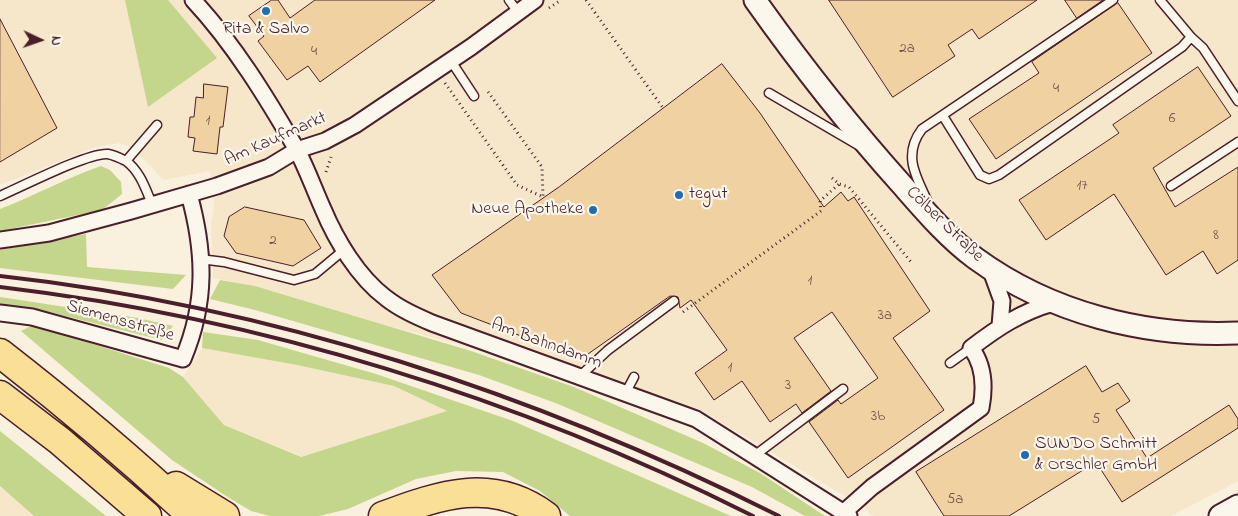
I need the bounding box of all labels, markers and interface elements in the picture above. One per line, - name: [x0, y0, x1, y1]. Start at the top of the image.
- marker: Rita & Salvo: [260, 5, 272, 17]
- north arrow: [15, 15, 65, 65]
- place label: Rita & Salvo: [223, 19, 309, 41]
- text: N: [45, 36, 66, 46]
- house number: 2a: [899, 41, 915, 59]
- house number: 4: [311, 44, 317, 62]
- house number: 4: [1053, 81, 1059, 99]
- street label: Am Kaufmarkt: [222, 108, 330, 172]
- house number: 6: [1169, 111, 1175, 129]
- house number: 1: [206, 113, 210, 131]
- house number: 17: [1077, 178, 1087, 196]
- street label: Cölber Straße: [901, 183, 987, 267]
- place label: tegut: [689, 184, 728, 206]
- marker: tegut: [673, 189, 685, 201]
- place label: Neue Apotheke: [471, 199, 583, 221]
- marker: Neue Apotheke: [587, 204, 599, 216]
- house number: 8: [1213, 228, 1219, 246]
- house number: 2: [269, 233, 277, 251]
- house number: 1: [808, 273, 812, 291]
- street label: Siemensstraße: [64, 296, 176, 348]
- house number: 3a: [878, 308, 892, 326]
- street label: Am Bahndamm: [488, 315, 604, 375]
- house number: 1: [728, 360, 732, 378]
- house number: 3: [785, 378, 791, 396]
- house number: 3b: [871, 409, 885, 427]
- house number: 5: [1092, 412, 1100, 430]
- place label: SUNDO Schmitt & Orschler GmbH: [1035, 434, 1157, 476]
- marker: SUNDO Schmitt & Orschler GmbH: [1019, 449, 1031, 461]
- house number: 5a: [947, 492, 963, 510]

